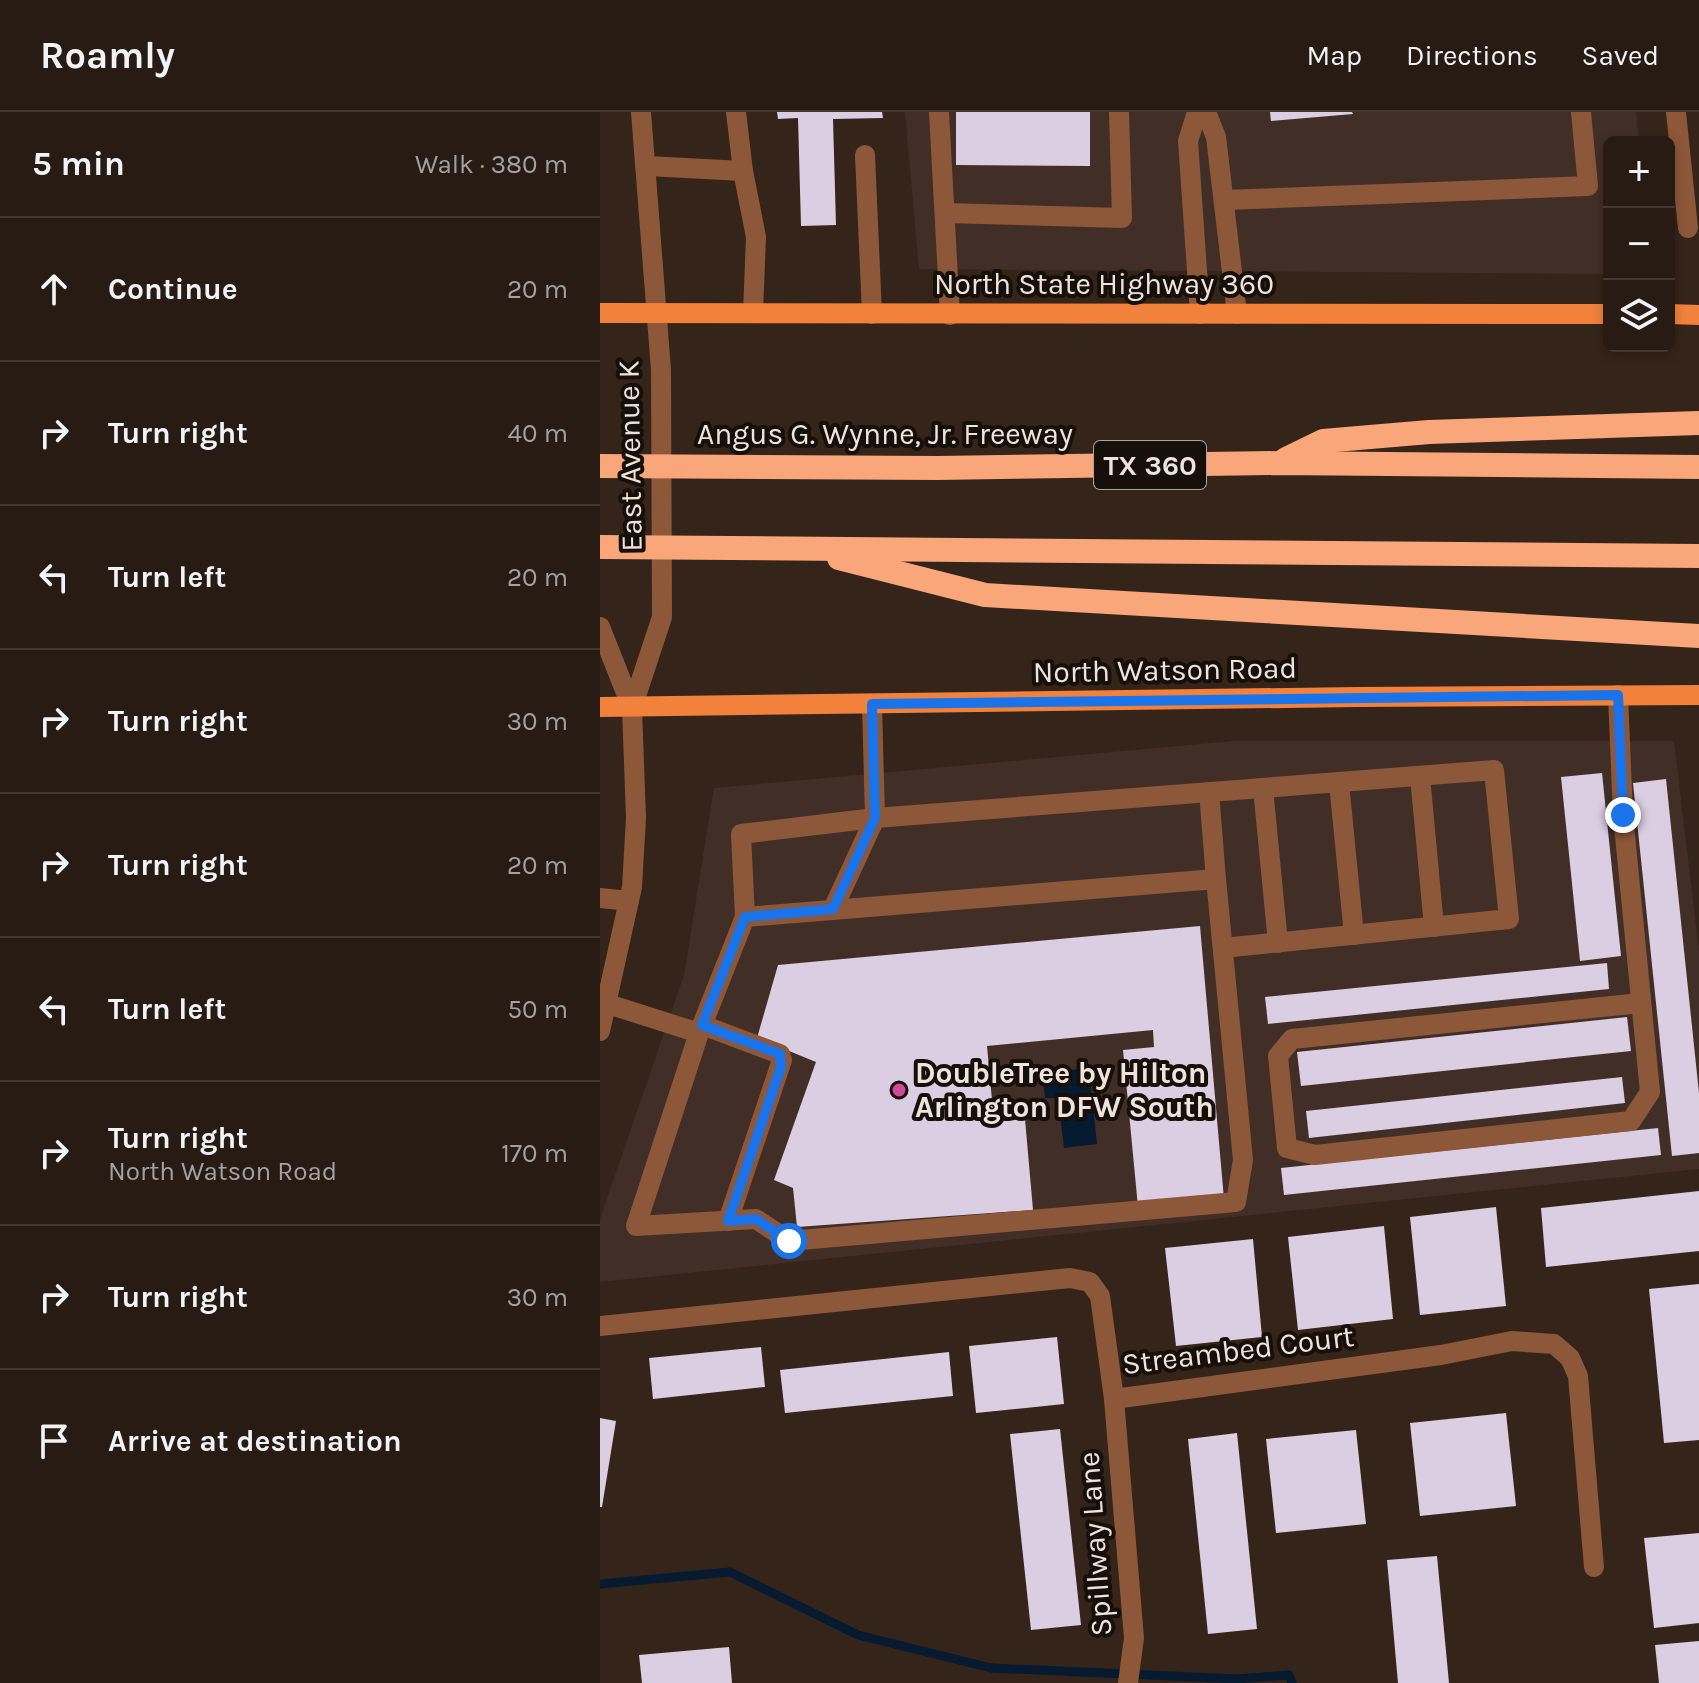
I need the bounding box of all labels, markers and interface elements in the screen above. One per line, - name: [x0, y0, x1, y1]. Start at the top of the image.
- text: Roamly: [40, 33, 175, 78]
- text: Map: [1307, 39, 1362, 72]
- text: Directions: [1406, 39, 1538, 72]
- text: Saved: [1582, 39, 1659, 72]
- map controls: [1603, 136, 1675, 352]
- button: +: [1603, 136, 1675, 208]
- text: 5 min: [32, 144, 125, 184]
- text: Walk · 380 m: [415, 149, 568, 180]
- button: −: [1603, 208, 1675, 280]
- street label: North State Highway 360: [934, 266, 1274, 302]
- icon: ahead: [32, 267, 76, 311]
- text: Continue: [108, 271, 238, 307]
- text: 20 m: [507, 274, 568, 305]
- button: layers: [1603, 280, 1675, 352]
- street label: East Avenue K: [610, 360, 650, 552]
- icon: right: [32, 411, 76, 455]
- text: Turn right: [108, 415, 248, 451]
- street label: Angus G. Wynne, Jr. Freeway: [697, 416, 1073, 452]
- text: 40 m: [508, 418, 568, 449]
- road number: TX 360: [1094, 441, 1206, 489]
- icon: left: [32, 555, 76, 599]
- text: Turn left: [108, 559, 226, 595]
- text: 20 m: [507, 562, 568, 593]
- street label: North Watson Road: [1033, 650, 1297, 690]
- icon: right: [32, 699, 76, 743]
- text: Turn right: [108, 703, 248, 739]
- text: 30 m: [507, 706, 568, 737]
- route end: [1605, 797, 1641, 833]
- icon: right: [32, 843, 76, 887]
- text: Turn right: [108, 847, 248, 883]
- text: 20 m: [507, 850, 568, 881]
- icon: left: [32, 987, 76, 1031]
- text: Turn left: [108, 991, 226, 1027]
- text: 50 m: [507, 994, 568, 1025]
- place label: DoubleTree by Hilton Arlington DFW South: [915, 1055, 1214, 1125]
- marker: DoubleTree by Hilton Arlington DFW South: [890, 1081, 908, 1099]
- text: Turn right: [108, 1120, 248, 1156]
- icon: right: [32, 1131, 76, 1175]
- text: 170 m: [501, 1138, 568, 1169]
- text: North Watson Road: [108, 1156, 337, 1187]
- route start: [771, 1223, 807, 1259]
- icon: right: [32, 1275, 76, 1319]
- text: Turn right: [108, 1279, 248, 1315]
- text: 30 m: [507, 1282, 568, 1313]
- street label: Streambed Court: [1120, 1318, 1356, 1382]
- icon: arrive: [32, 1419, 76, 1463]
- text: Arrive at destination: [108, 1423, 402, 1459]
- street label: Spillway Lane: [1071, 1451, 1119, 1637]

